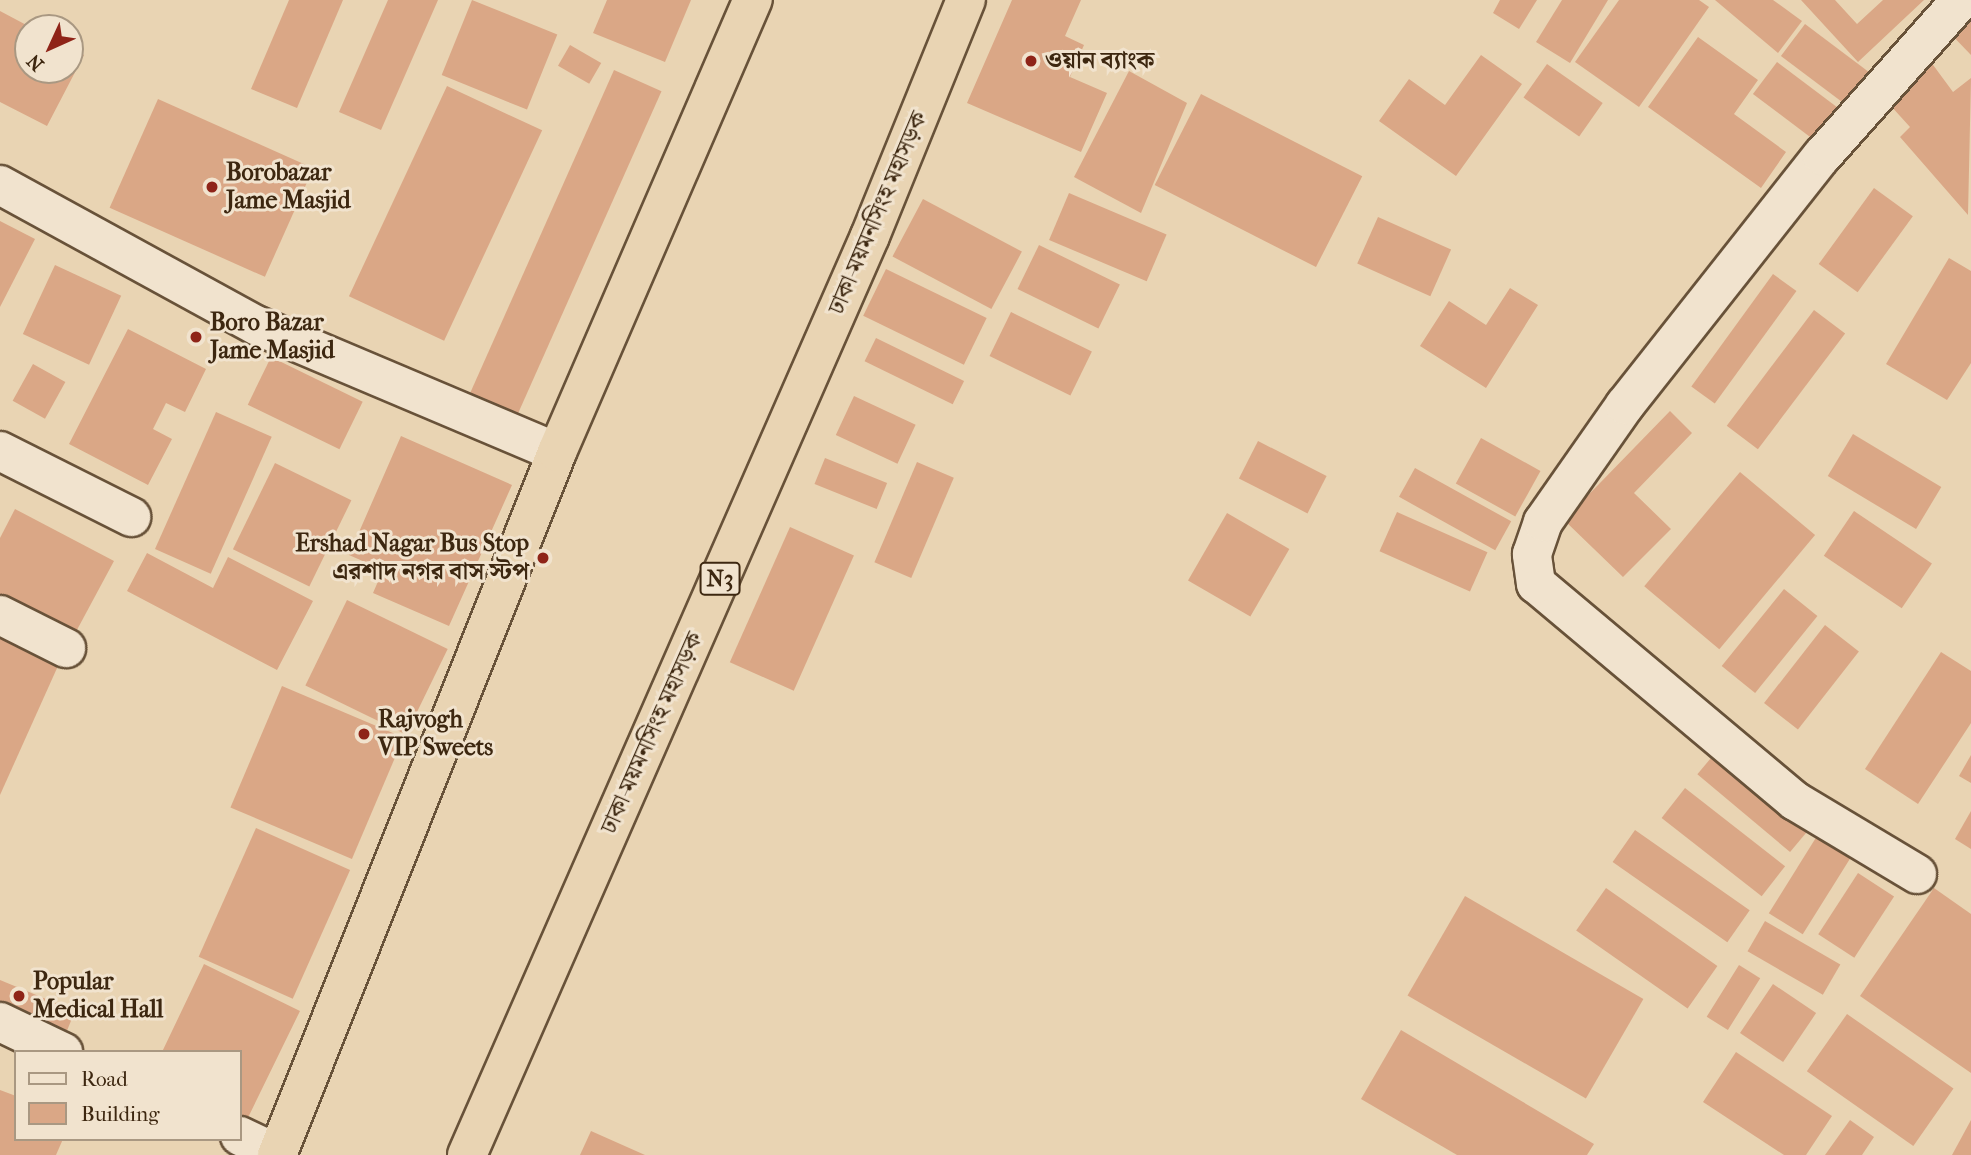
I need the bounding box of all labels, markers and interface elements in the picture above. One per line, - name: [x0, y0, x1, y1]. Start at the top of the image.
- north arrow: [14, 14, 84, 84]
- place label: ওয়ান ব্যাংক: [1045, 47, 1154, 75]
- text: N: [23, 50, 48, 75]
- marker: ওয়ান ব্যাংক: [1023, 53, 1039, 69]
- street label: ঢাকা-ময়মনসিংহ মহাসড়ক: [822, 107, 934, 319]
- place label: Borobazar Jame Masjid: [226, 159, 351, 215]
- marker: Borobazar Jame Masjid: [204, 179, 220, 195]
- place label: Boro Bazar Jame Masjid: [210, 309, 335, 365]
- marker: Boro Bazar Jame Masjid: [188, 329, 204, 345]
- place label: Ershad Nagar Bus Stop এরশাদ নগর বাস স্টপ: [295, 530, 529, 586]
- marker: Ershad Nagar Bus Stop এরশাদ নগর বাস স্টপ: [535, 550, 551, 566]
- road number: N3: [699, 559, 741, 598]
- street label: ঢাকা-ময়মনসিংহ মহাসড়ক: [595, 628, 709, 838]
- place label: Rajvogh VIP Sweets: [378, 706, 493, 762]
- marker: Rajvogh VIP Sweets: [356, 726, 372, 742]
- place label: Popular Medical Hall: [33, 968, 163, 1024]
- marker: Popular Medical Hall: [11, 988, 27, 1004]
- legend: [14, 1050, 242, 1141]
- text: Road: [81, 1067, 128, 1091]
- text: Building: [81, 1102, 159, 1126]

